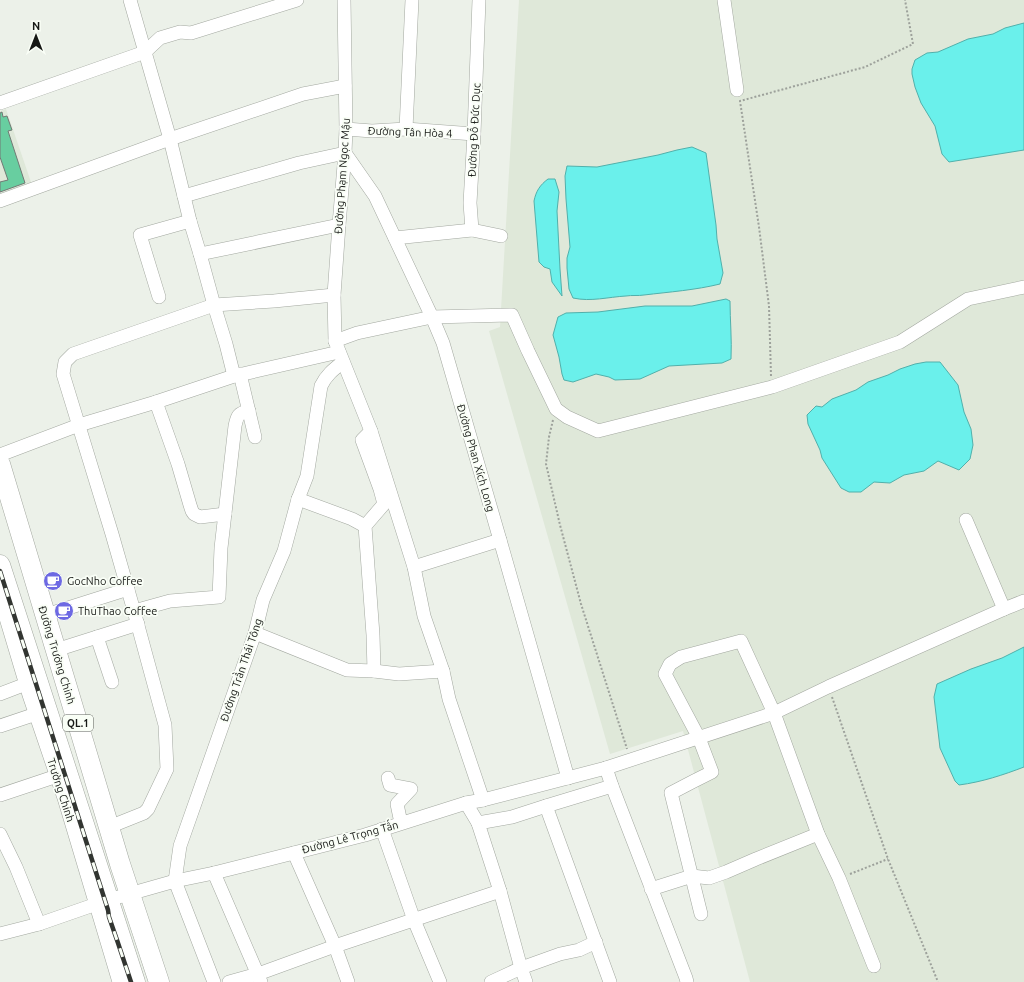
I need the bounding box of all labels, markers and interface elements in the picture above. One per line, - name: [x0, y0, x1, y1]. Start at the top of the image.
- north arrow: [16, 16, 56, 56]
- text: N: [32, 20, 40, 32]
- street label: Đường Đỗ Đức Dục: [465, 83, 483, 177]
- street label: Đường Phạm Ngọc Mậu: [332, 118, 353, 234]
- street label: Đường Tân Hòa 4: [368, 125, 452, 139]
- street label: Đường Phan Xích Long: [455, 403, 497, 513]
- cafe icon: GocNho Coffee: [42, 570, 64, 592]
- place label: GocNho Coffee: [67, 575, 143, 587]
- cafe icon: ThuThao Coffee: [53, 600, 75, 622]
- street label: Đường Trường Chinh: [36, 604, 78, 706]
- place label: ThuThao Coffee: [78, 605, 157, 617]
- street label: Đường Trần Thái Tông: [216, 616, 264, 723]
- road number: QL.1: [63, 715, 93, 731]
- street label: Trường Chinh: [45, 757, 77, 823]
- street label: Đường Lê Trọng Tấn: [300, 817, 400, 857]

